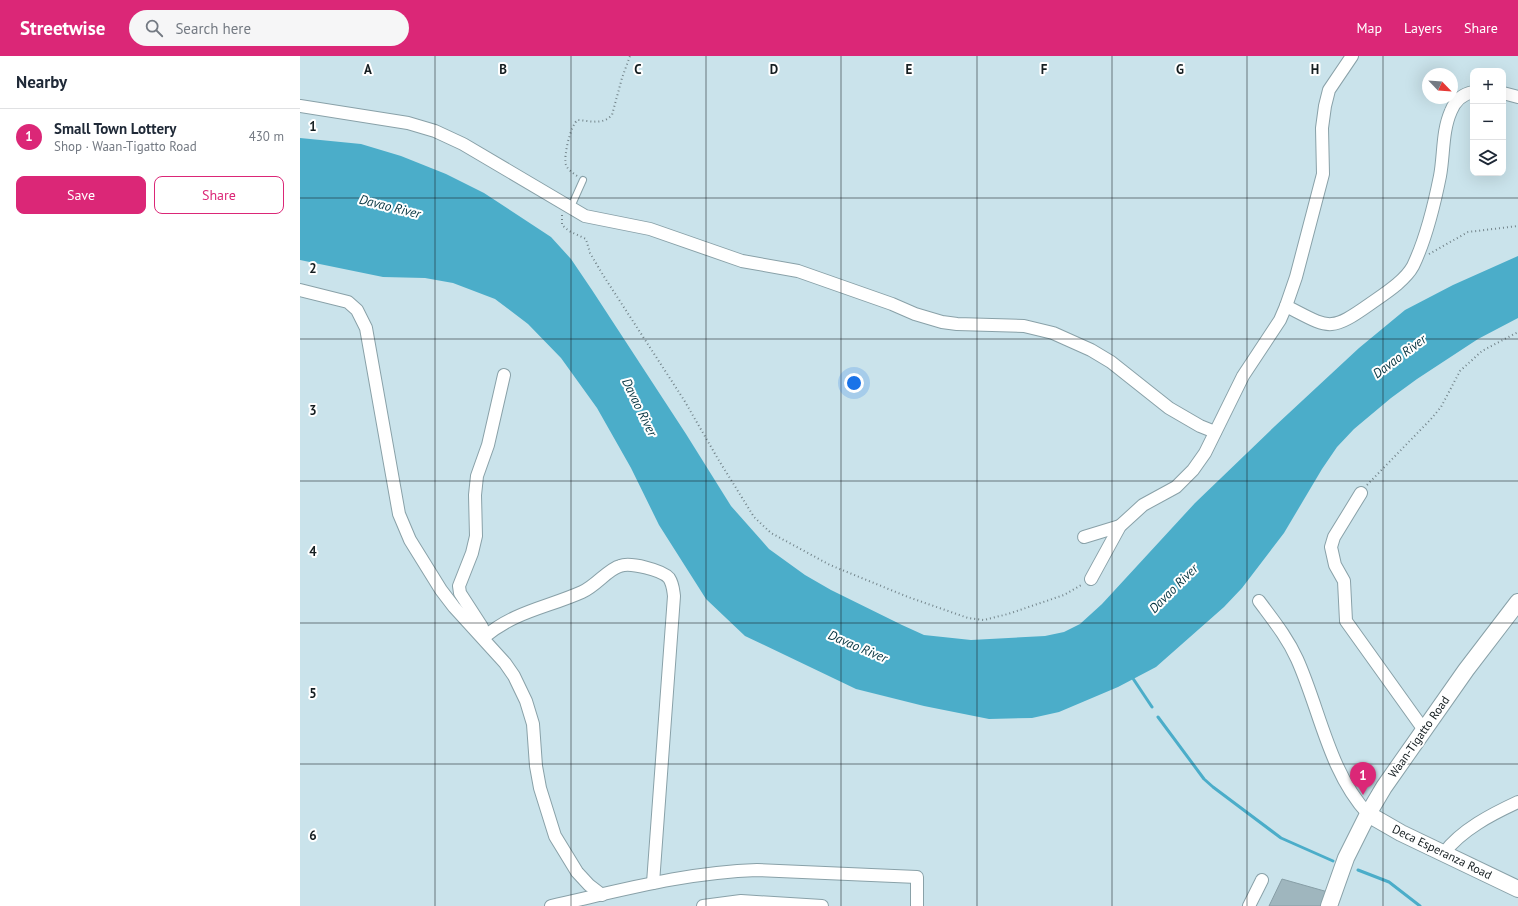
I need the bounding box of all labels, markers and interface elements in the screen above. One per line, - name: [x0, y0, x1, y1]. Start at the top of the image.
- search box: [129, 10, 409, 46]
- text: Streetwise: [20, 16, 105, 40]
- icon: search: [143, 17, 165, 39]
- text: Search here: [175, 19, 251, 38]
- text: Map: [1356, 19, 1382, 37]
- text: Layers: [1404, 19, 1442, 37]
- text: Share: [1464, 19, 1498, 37]
- text: A: [364, 61, 372, 78]
- text: B: [499, 61, 507, 78]
- text: C: [634, 61, 642, 78]
- text: D: [770, 61, 778, 78]
- text: E: [906, 61, 913, 78]
- text: F: [1041, 61, 1048, 78]
- text: G: [1176, 61, 1184, 78]
- text: H: [1311, 61, 1319, 78]
- north arrow: [1422, 68, 1458, 104]
- map controls: [1470, 68, 1506, 176]
- button: +: [1470, 68, 1506, 104]
- text: Nearby: [16, 71, 67, 93]
- button: −: [1470, 104, 1506, 140]
- text: 1: [309, 118, 317, 135]
- text: Small Town Lottery: [54, 119, 176, 138]
- text: 1: [25, 128, 33, 145]
- text: 430 m: [249, 128, 284, 145]
- text: Shop · Waan-Tigatto Road: [54, 138, 197, 155]
- button: layers: [1470, 140, 1506, 176]
- button: Save: [16, 176, 146, 214]
- button: Share: [154, 176, 284, 214]
- water label: Davao River: [357, 191, 423, 222]
- text: 2: [309, 260, 317, 277]
- water label: Davao River: [1369, 330, 1430, 382]
- your location: [844, 373, 864, 393]
- water label: Davao River: [618, 375, 661, 440]
- text: 3: [309, 402, 317, 419]
- text: 4: [309, 543, 317, 560]
- water label: Davao River: [1145, 560, 1202, 617]
- water label: Davao River: [826, 626, 891, 667]
- text: 5: [309, 685, 317, 702]
- street label: Waan-Tigatto Road: [1385, 693, 1452, 781]
- pin: 1: [1350, 762, 1376, 795]
- street label: Deca Esperanza Road: [1390, 821, 1494, 882]
- text: 6: [309, 827, 317, 844]

